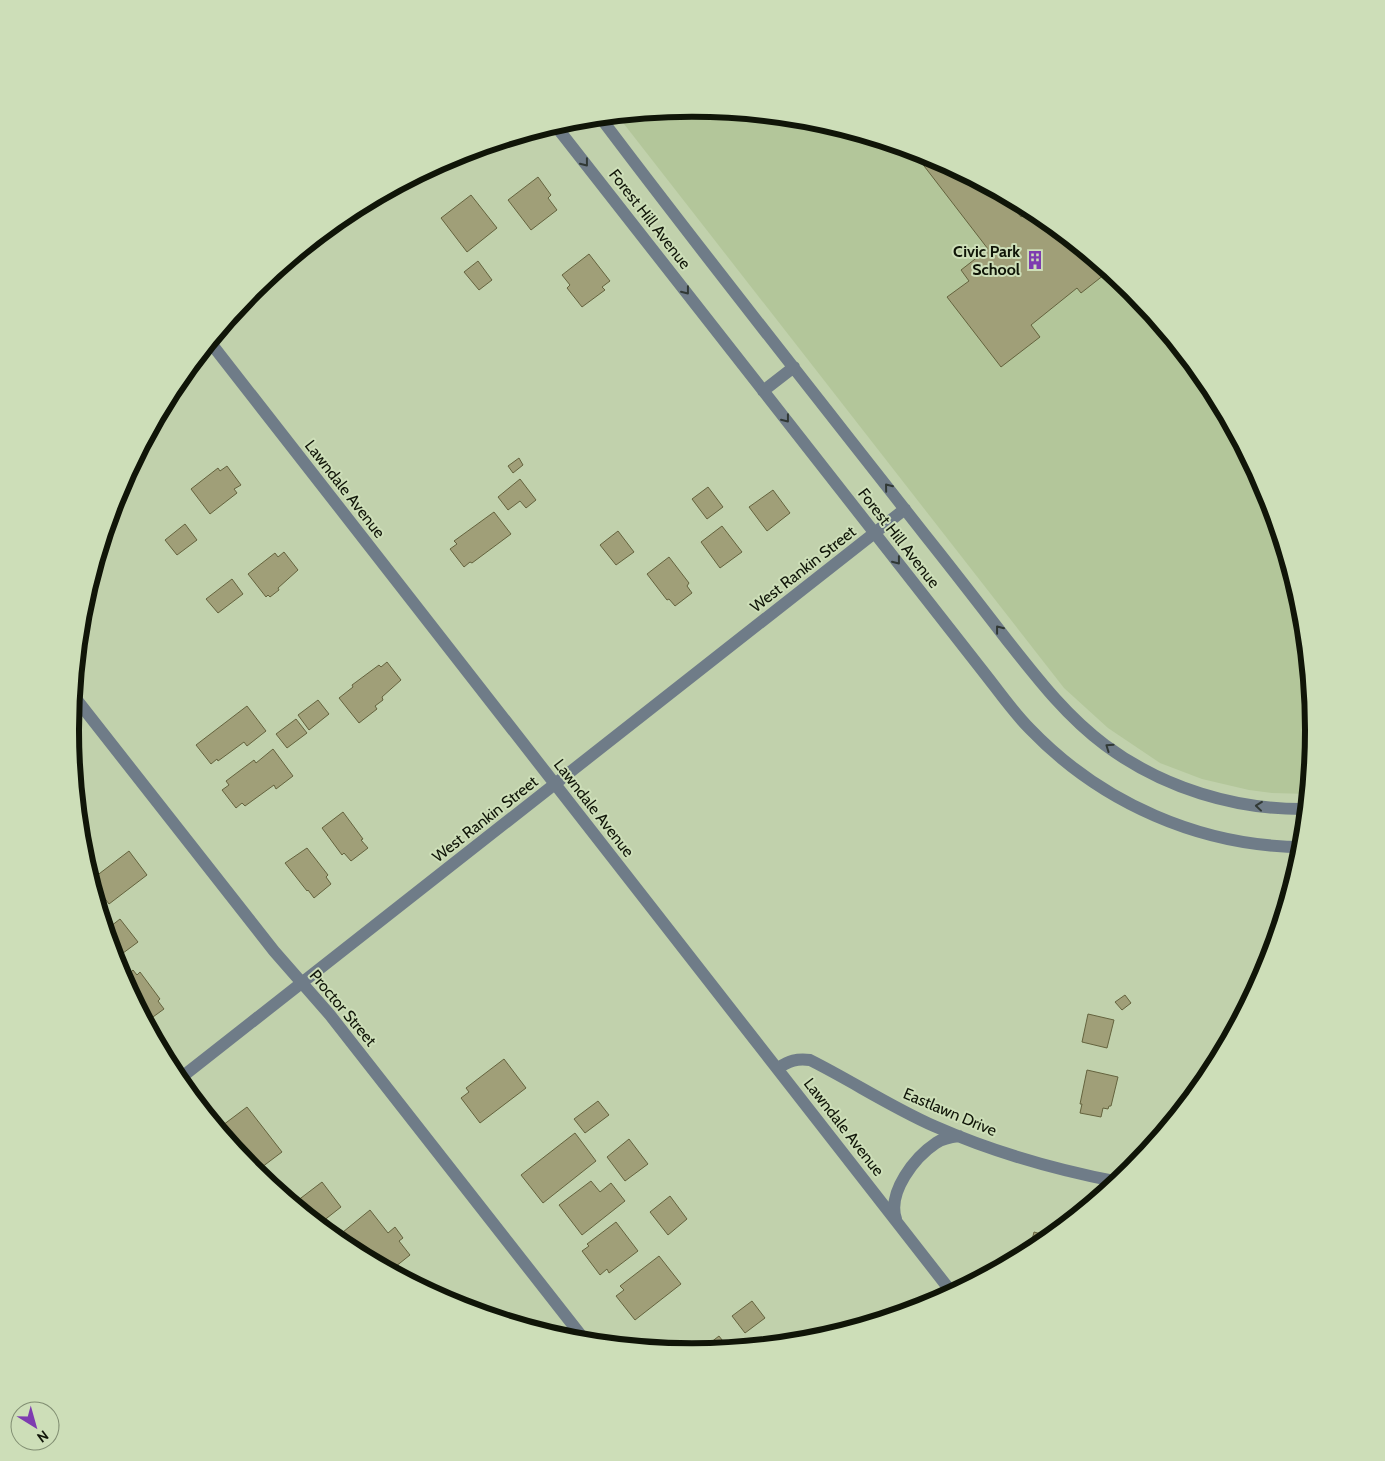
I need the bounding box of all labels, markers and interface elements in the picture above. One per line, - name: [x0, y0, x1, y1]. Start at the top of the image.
- one-way arrow: [580, 157, 588, 166]
- street label: Forest Hill Avenue: [605, 165, 695, 273]
- place label: Civic Park School: [953, 242, 1020, 279]
- building icon: Civic Park School: [1024, 249, 1046, 271]
- one-way arrow: [680, 285, 688, 294]
- one-way arrow: [780, 413, 788, 422]
- street label: Lawndale Avenue: [301, 436, 389, 542]
- street label: Forest Hill Avenue: [854, 484, 944, 592]
- one-way arrow: [884, 484, 893, 493]
- street label: West Rankin Street: [746, 522, 860, 616]
- one-way arrow: [891, 555, 899, 564]
- one-way arrow: [996, 626, 1004, 635]
- one-way arrow: [1105, 744, 1115, 753]
- street label: Lawndale Avenue: [550, 755, 638, 861]
- street label: West Rankin Street: [428, 772, 542, 866]
- one-way arrow: [1254, 801, 1262, 812]
- street label: Proctor Street: [306, 966, 381, 1051]
- street label: Lawndale Avenue: [800, 1074, 888, 1180]
- street label: Eastlawn Drive: [900, 1084, 1000, 1140]
- north arrow: [10, 1401, 60, 1451]
- text: N: [33, 1426, 52, 1447]

